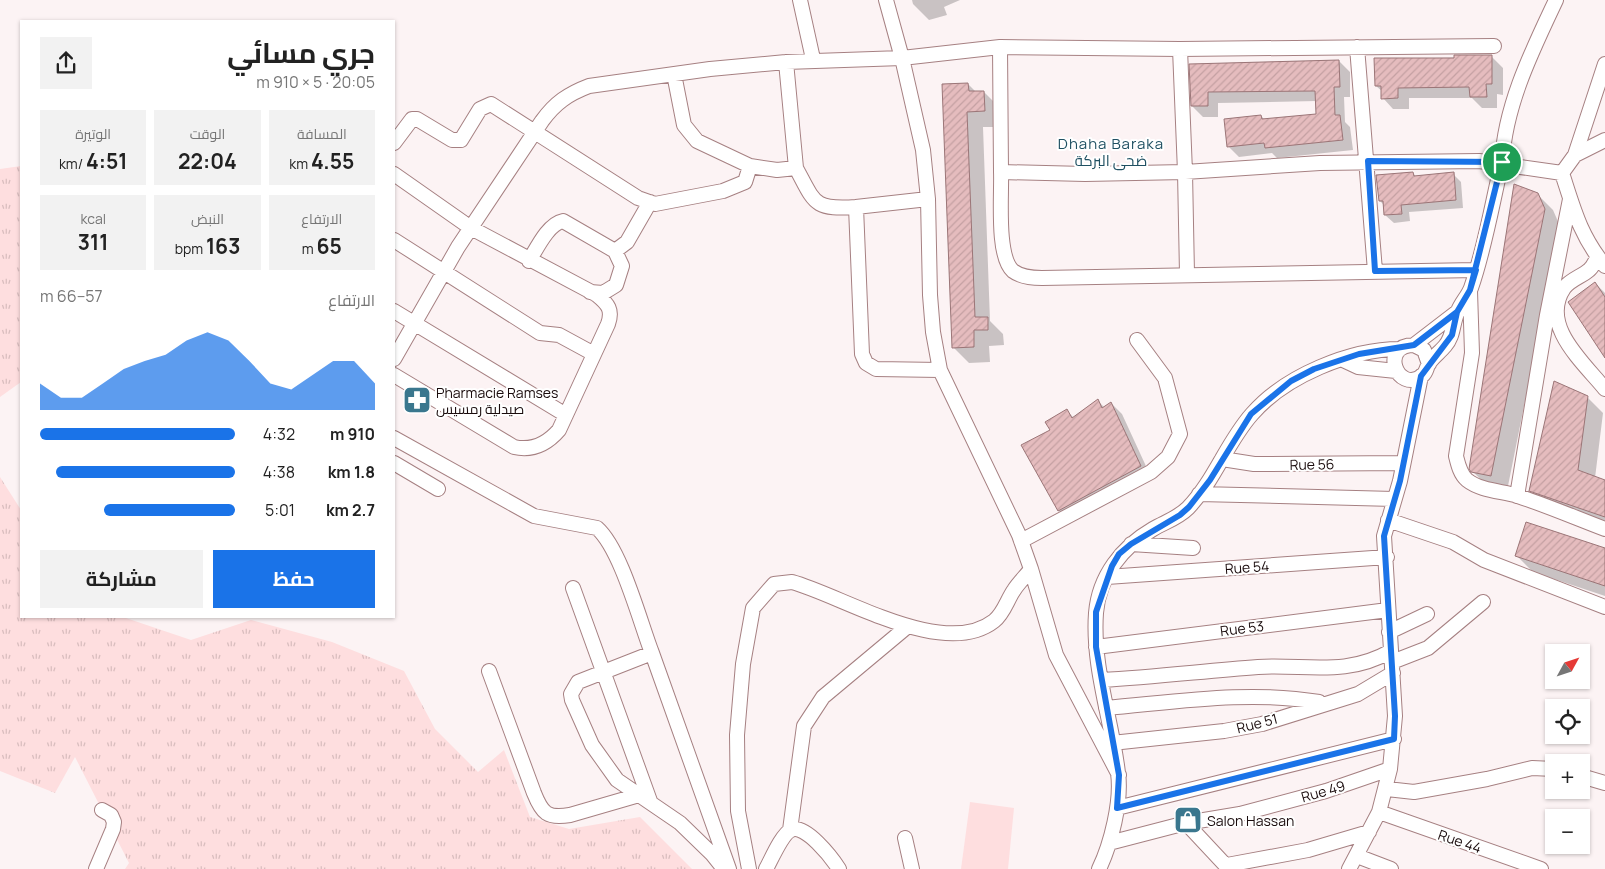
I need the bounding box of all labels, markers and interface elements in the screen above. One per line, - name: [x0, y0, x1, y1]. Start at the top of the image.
- text: جري مسائي: [227, 33, 375, 71]
- button: share: [40, 37, 92, 89]
- text: 20:05 · 5 × 910 m: [256, 71, 375, 93]
- text: الوتيرة: [75, 124, 111, 143]
- text: الوقت: [190, 124, 225, 143]
- text: المسافة: [297, 124, 347, 143]
- district label: Dhaha Baraka ضحى البركة: [1058, 133, 1164, 171]
- pin: [1481, 141, 1523, 183]
- text: 4:51: [86, 147, 127, 175]
- text: 22:04: [178, 147, 237, 175]
- text: 4.55: [311, 147, 354, 175]
- icon: arrive: [1488, 148, 1516, 176]
- text: /km: [59, 154, 86, 173]
- text: km: [289, 154, 311, 173]
- text: kcal: [80, 209, 106, 228]
- text: النبض: [191, 209, 224, 228]
- text: الارتفاع: [301, 209, 342, 228]
- text: 311: [78, 228, 108, 256]
- text: 163: [206, 232, 240, 260]
- text: 65: [317, 232, 342, 260]
- text: bpm: [175, 239, 206, 258]
- text: m: [302, 239, 317, 258]
- text: 57–66 m: [40, 285, 103, 307]
- text: الارتفاع: [328, 289, 375, 311]
- place label: Pharmacie Ramses صيدلية رمسيس: [436, 383, 558, 418]
- pharmacy icon: Pharmacie Ramses صيدلية رمسيس: [402, 385, 432, 415]
- text: 4:32: [263, 423, 295, 445]
- text: 910 m: [330, 423, 375, 445]
- street label: Rue 56: [1289, 454, 1335, 474]
- text: 4:38: [263, 461, 295, 483]
- text: 1.8 km: [328, 461, 375, 483]
- text: 5:01: [265, 499, 295, 521]
- text: 2.7 km: [326, 499, 375, 521]
- button: مشاركة: [40, 550, 203, 608]
- button: حفظ: [213, 550, 375, 608]
- street label: Rue 54: [1224, 556, 1270, 578]
- street label: Rue 53: [1219, 616, 1265, 640]
- north arrow: [1545, 644, 1590, 689]
- map controls: [1545, 644, 1590, 854]
- button: locate: [1545, 699, 1590, 744]
- street label: Rue 51: [1234, 709, 1280, 737]
- button: +: [1545, 754, 1590, 799]
- street label: Rue 49: [1299, 776, 1347, 806]
- shop icon: Salon Hassan: [1173, 805, 1203, 835]
- button: −: [1545, 809, 1590, 854]
- place label: Salon Hassan: [1207, 811, 1294, 830]
- street label: Rue 44: [1436, 825, 1484, 857]

